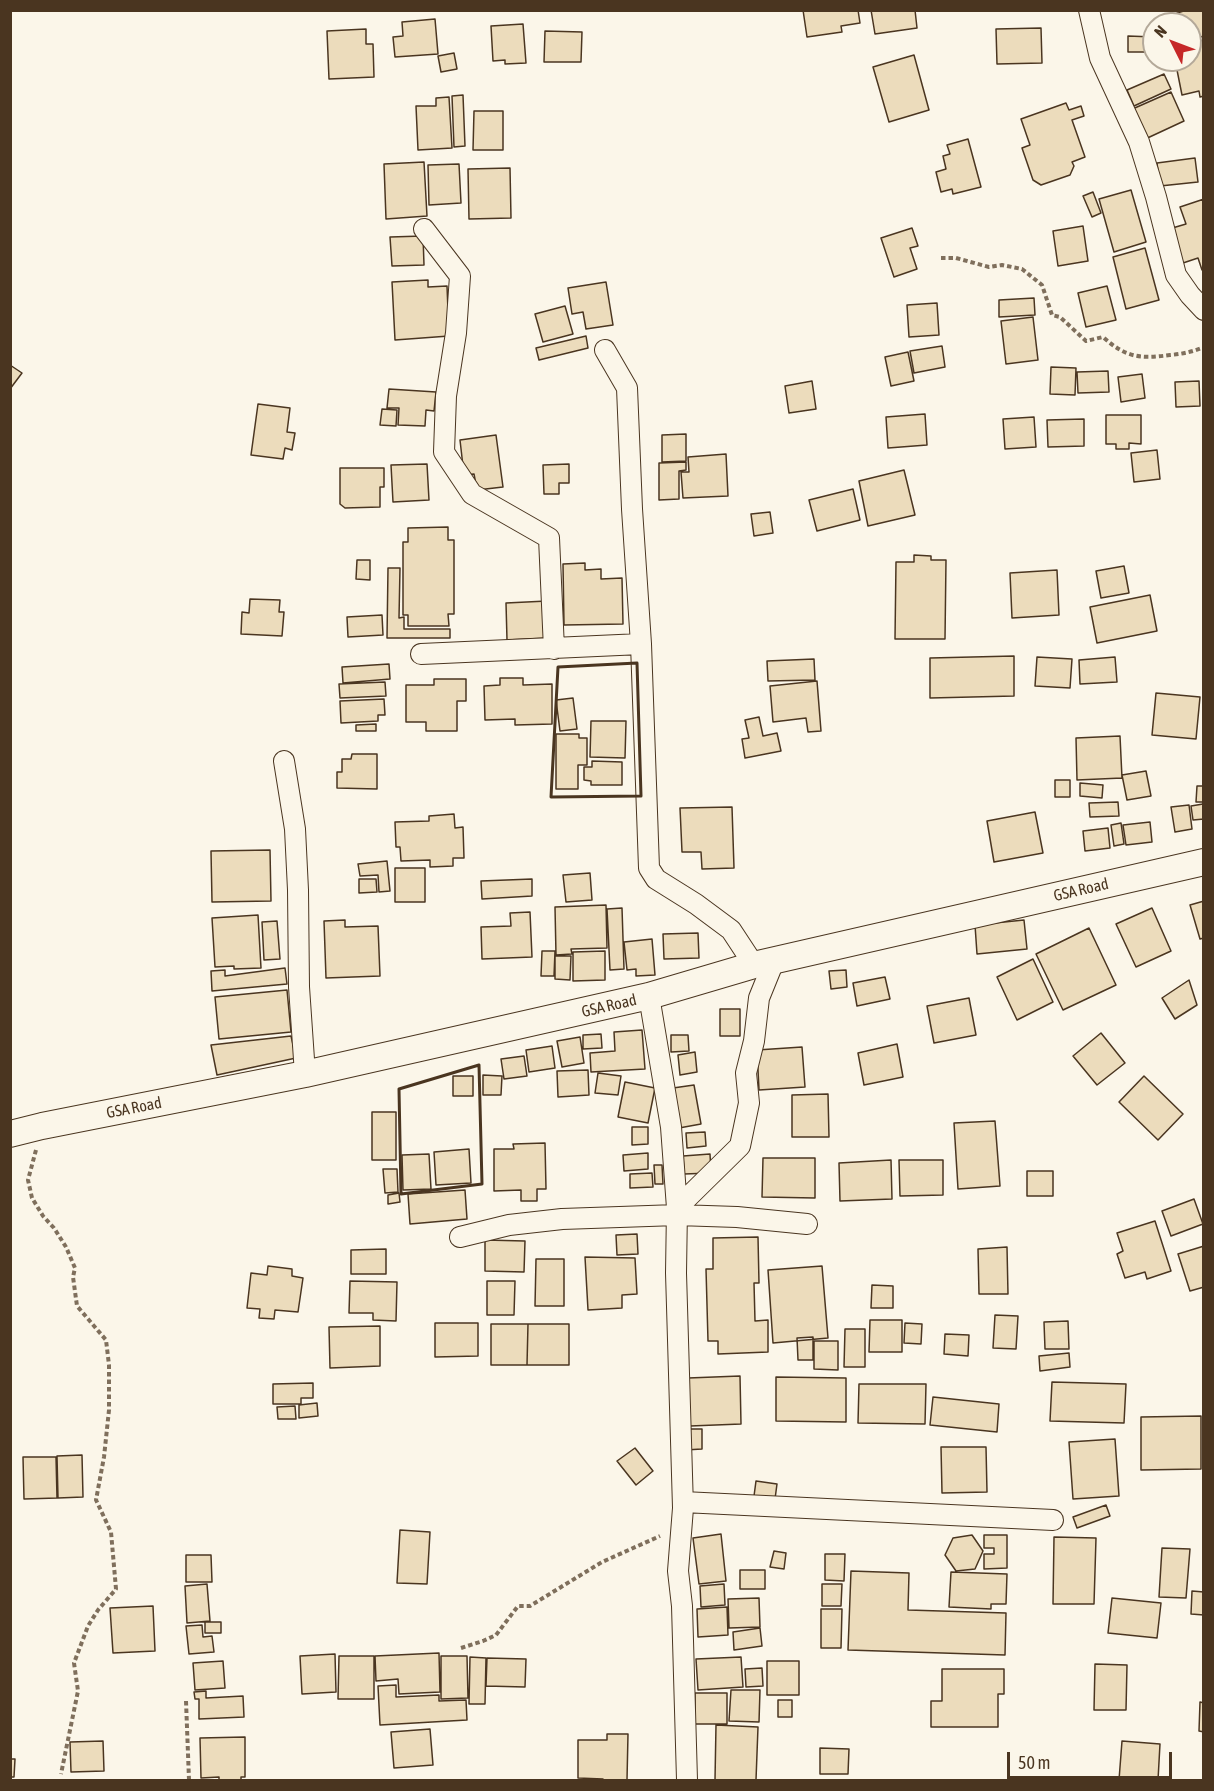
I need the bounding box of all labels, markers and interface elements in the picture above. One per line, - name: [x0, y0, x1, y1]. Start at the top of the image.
- north arrow: [1142, 12, 1202, 72]
- text: N: [1150, 22, 1170, 41]
- street label: GSA Road: [1052, 874, 1110, 906]
- street label: GSA Road: [580, 990, 638, 1022]
- street label: GSA Road: [105, 1093, 163, 1123]
- scale bar: [1010, 1740, 1175, 1778]
- text: 50 m: [1018, 1752, 1050, 1773]

